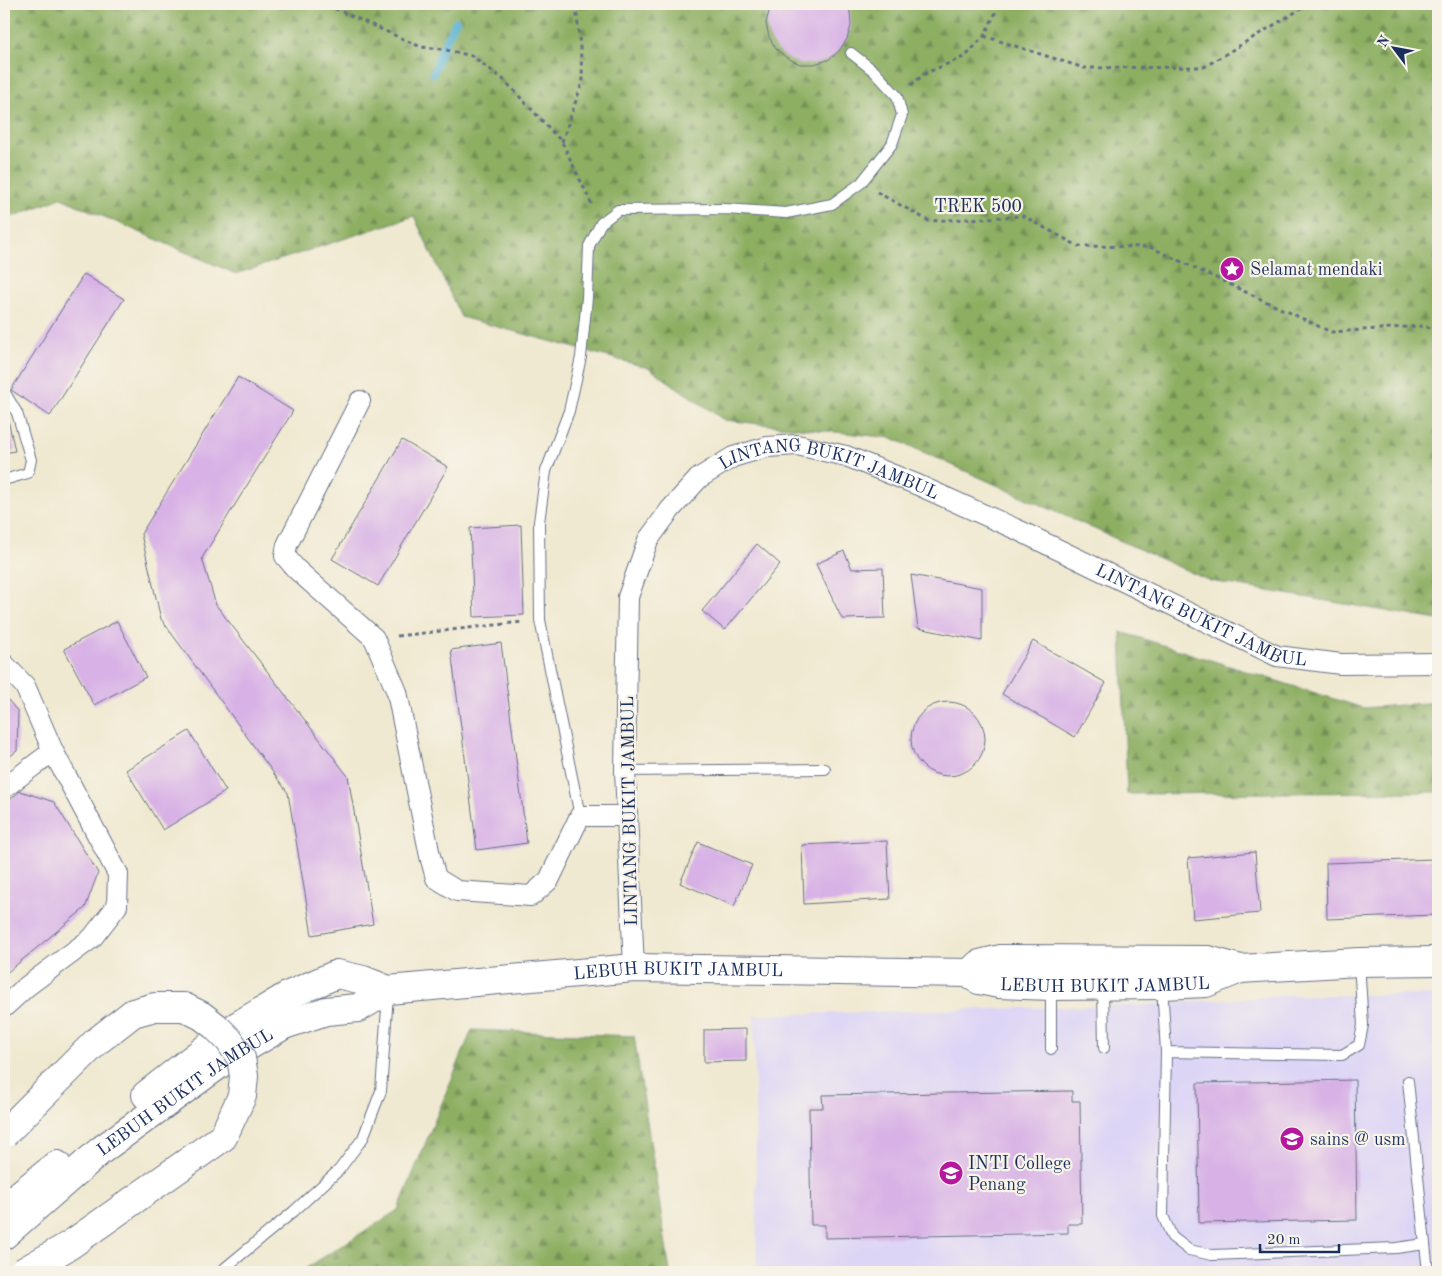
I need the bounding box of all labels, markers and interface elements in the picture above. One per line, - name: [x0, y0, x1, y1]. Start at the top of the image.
- north arrow: [1370, 22, 1420, 72]
- text: N: [1375, 33, 1393, 50]
- street label: TREK 500: [934, 198, 1022, 216]
- place icon: Selamat mendaki: [1219, 256, 1245, 282]
- place label: Selamat mendaki: [1250, 261, 1383, 279]
- street label: LINTANG BUKIT JAMBUL: [716, 437, 941, 503]
- street label: LINTANG BUKIT JAMBUL: [1093, 561, 1308, 670]
- street label: LINTANG BUKIT JAMBUL: [619, 696, 641, 926]
- street label: LEBUH BUKIT JAMBUL: [573, 960, 783, 983]
- street label: LEBUH BUKIT JAMBUL: [1000, 975, 1210, 996]
- street label: LEBUH BUKIT JAMBUL: [94, 1026, 276, 1160]
- school or university icon: sains @ usm: [1279, 1126, 1305, 1152]
- place label: sains @ usm: [1310, 1131, 1406, 1149]
- place label: INTI College Penang: [968, 1155, 1071, 1194]
- school or university icon: INTI College Penang: [938, 1160, 964, 1186]
- scale bar: [1260, 1221, 1338, 1253]
- text: 20 m: [1267, 1233, 1301, 1248]

